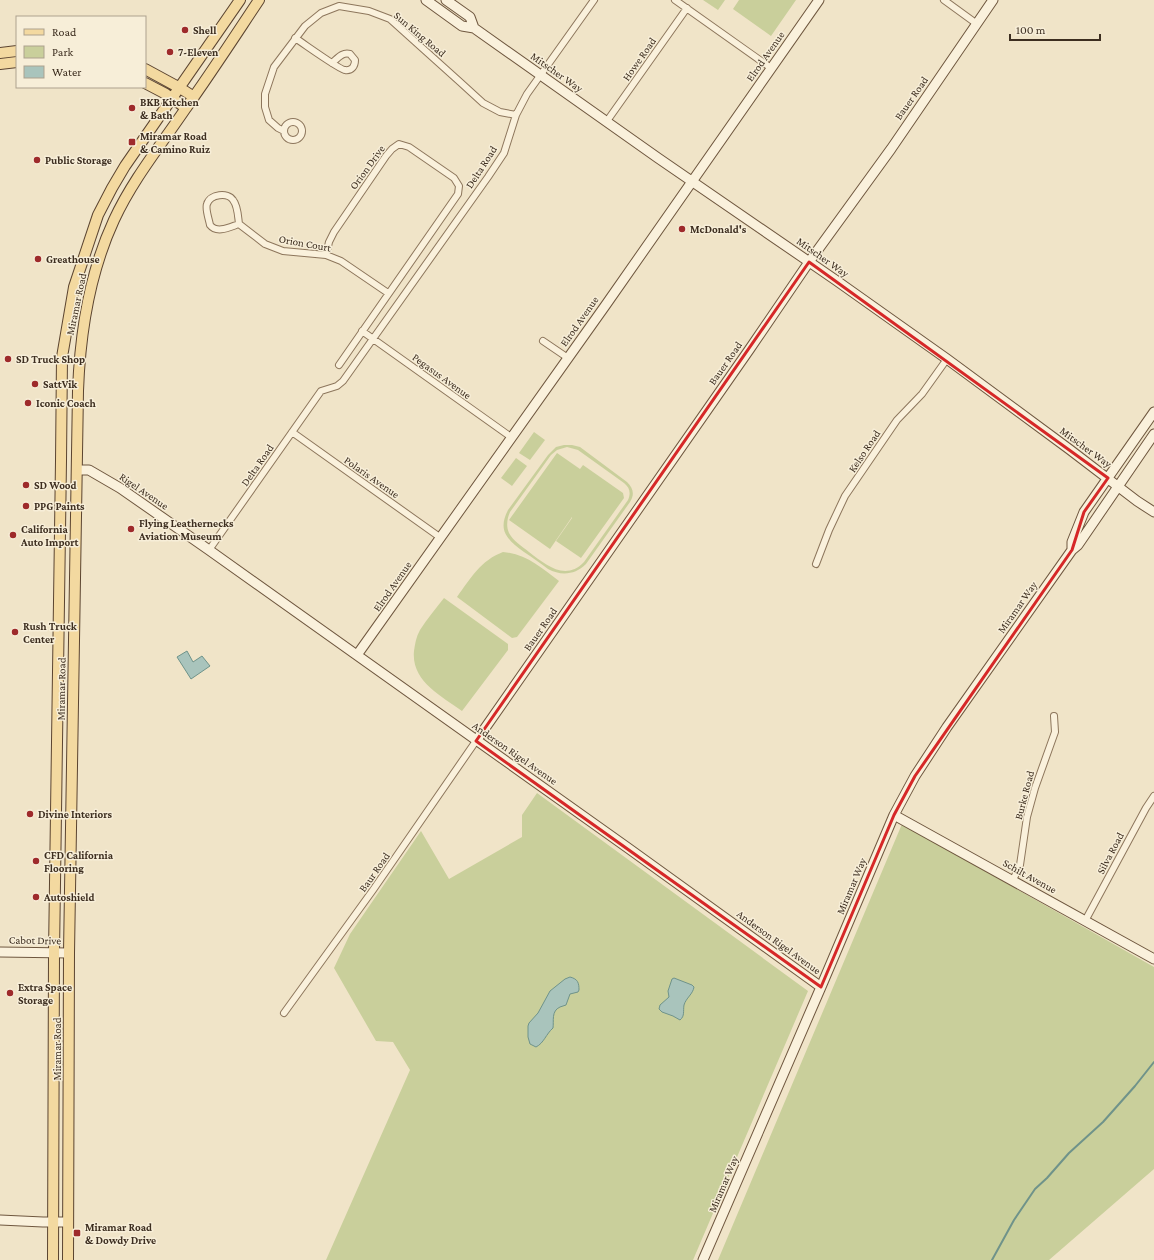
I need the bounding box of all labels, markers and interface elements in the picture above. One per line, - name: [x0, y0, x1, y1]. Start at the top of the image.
- street label: Sun King Road: [391, 9, 448, 60]
- legend: [16, 16, 146, 88]
- scale bar: [1010, 16, 1100, 42]
- text: 100 m: [1016, 23, 1046, 37]
- place label: Shell: [193, 24, 217, 36]
- text: Road: [52, 25, 77, 39]
- marker: Shell: [180, 25, 190, 35]
- street label: Elrod Avenue: [743, 29, 787, 83]
- street label: Howe Road: [620, 35, 658, 83]
- text: Park: [52, 45, 74, 59]
- place label: 7-Eleven: [178, 46, 219, 58]
- marker: 7-Eleven: [165, 47, 175, 57]
- street label: Mitscher Way: [528, 50, 586, 96]
- text: Water: [52, 65, 82, 79]
- street label: Bauer Road: [892, 74, 930, 122]
- place label: BKB Kitchen & Bath: [140, 96, 199, 121]
- marker: BKB Kitchen & Bath: [127, 103, 137, 113]
- place label: Miramar Road & Camino Ruiz: [140, 130, 210, 155]
- marker: Miramar Road & Camino Ruiz: [127, 137, 137, 147]
- street label: Orion Drive: [347, 143, 387, 191]
- street label: Delta Road: [463, 143, 499, 190]
- place label: Public Storage: [45, 154, 112, 166]
- marker: Public Storage: [32, 155, 42, 165]
- place label: McDonald's: [690, 223, 747, 235]
- marker: McDonald's: [677, 224, 687, 234]
- street label: Orion Court: [278, 233, 332, 254]
- street label: Mitscher Way: [794, 235, 852, 281]
- place label: Greathouse: [46, 253, 100, 265]
- marker: Greathouse: [33, 254, 43, 264]
- street label: Miramar Road: [64, 272, 88, 336]
- street label: Elrod Avenue: [557, 294, 601, 348]
- street label: Bauer Road: [706, 339, 744, 387]
- street label: Pegasus Avenue: [410, 351, 474, 402]
- place label: SD Truck Shop: [16, 353, 85, 365]
- marker: SD Truck Shop: [3, 354, 13, 364]
- place label: SattVik: [43, 378, 78, 390]
- marker: SattVik: [30, 379, 40, 389]
- place label: Iconic Coach: [36, 397, 96, 409]
- marker: Iconic Coach: [23, 398, 33, 408]
- street label: Mitscher Way: [1057, 424, 1115, 471]
- street label: Kelso Road: [846, 428, 883, 474]
- street label: Delta Road: [238, 442, 276, 488]
- street label: Polaris Avenue: [342, 454, 402, 500]
- street label: Rigel Avenue: [117, 470, 171, 513]
- place label: SD Wood: [34, 479, 77, 491]
- marker: SD Wood: [21, 480, 31, 490]
- place label: PPG Paints: [34, 500, 85, 512]
- marker: PPG Paints: [21, 501, 31, 511]
- place label: Flying Leathernecks Aviation Museum: [138, 517, 234, 542]
- place label: California Auto Import: [20, 523, 79, 548]
- marker: Flying Leathernecks Aviation Museum: [126, 524, 136, 534]
- marker: California Auto Import: [8, 530, 18, 540]
- street label: Elrod Avenue: [370, 559, 414, 613]
- street label: Miramar Way: [995, 578, 1041, 636]
- street label: Bauer Road: [521, 605, 559, 653]
- place label: Rush Truck Center: [23, 620, 78, 645]
- marker: Rush Truck Center: [10, 627, 20, 637]
- street label: Miramar Road: [54, 657, 68, 721]
- street label: Anderson Rigel Avenue: [470, 719, 560, 788]
- street label: Burke Road: [1012, 769, 1036, 821]
- place label: Divine Interiors: [38, 808, 113, 820]
- marker: Divine Interiors: [25, 809, 35, 819]
- street label: Silva Road: [1094, 830, 1126, 876]
- place label: CFD California Flooring: [44, 849, 114, 874]
- street label: Baur Road: [356, 850, 392, 894]
- street label: Miramar Way: [834, 855, 870, 917]
- marker: CFD California Flooring: [31, 856, 41, 866]
- street label: Schilt Avenue: [1001, 856, 1059, 896]
- place label: Autoshield: [43, 891, 95, 903]
- marker: Autoshield: [31, 892, 41, 902]
- street label: Anderson Rigel Avenue: [734, 908, 823, 977]
- street label: Cabot Drive: [9, 934, 61, 946]
- place label: Extra Space Storage: [18, 981, 72, 1006]
- marker: Extra Space Storage: [5, 988, 15, 998]
- street label: Miramar Road: [51, 1017, 63, 1081]
- street label: Miramar Way: [706, 1153, 742, 1215]
- place label: Miramar Road & Dowdy Drive: [85, 1221, 156, 1246]
- marker: Miramar Road & Dowdy Drive: [72, 1228, 82, 1238]

